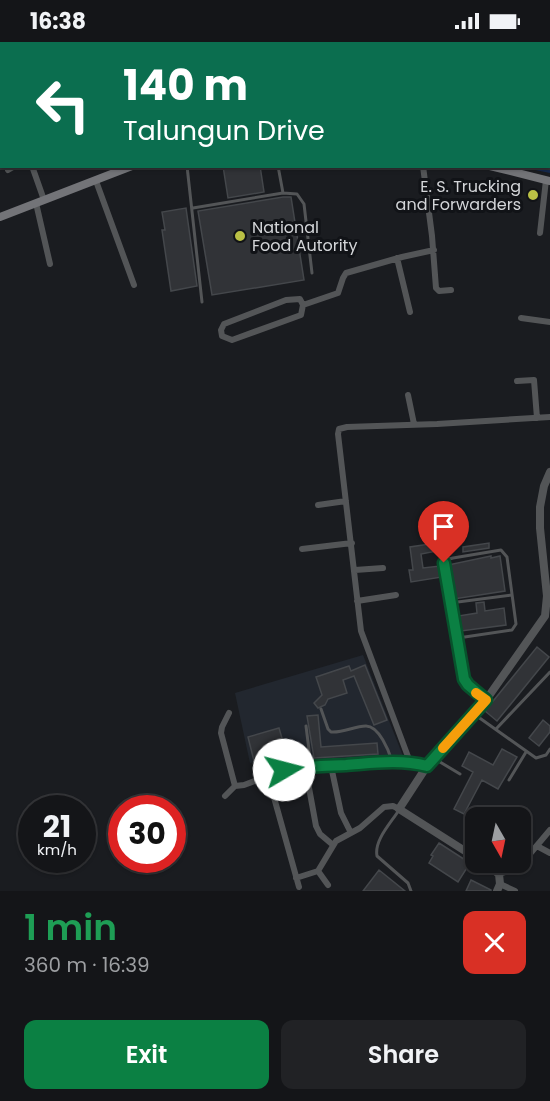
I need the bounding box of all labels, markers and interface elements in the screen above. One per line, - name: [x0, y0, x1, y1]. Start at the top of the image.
- text: 16:38: [30, 6, 86, 37]
- text: 140 m: [123, 56, 248, 115]
- icon: left: [24, 66, 102, 144]
- text: Talungun Drive: [123, 112, 325, 149]
- place label: E. S. Trucking and Forwarders: [396, 175, 521, 216]
- marker: E. S. Trucking and Forwarders: [526, 188, 540, 202]
- place label: National Food Autority: [252, 216, 357, 257]
- marker: National Food Autority: [233, 229, 247, 243]
- pin: [418, 501, 469, 563]
- icon: arrive: [427, 510, 460, 543]
- position arrow: [252, 738, 316, 802]
- speed limit sign: 30: [108, 795, 186, 873]
- text: 21: [43, 805, 71, 848]
- north arrow: [465, 807, 531, 873]
- map controls: [465, 807, 531, 873]
- text: km/h: [37, 839, 77, 860]
- text: 1 min: [24, 902, 117, 953]
- button: close: [463, 911, 526, 974]
- text: 360 m · 16:39: [24, 951, 150, 979]
- button: Exit: [24, 1020, 269, 1089]
- button: Share: [281, 1020, 526, 1089]

